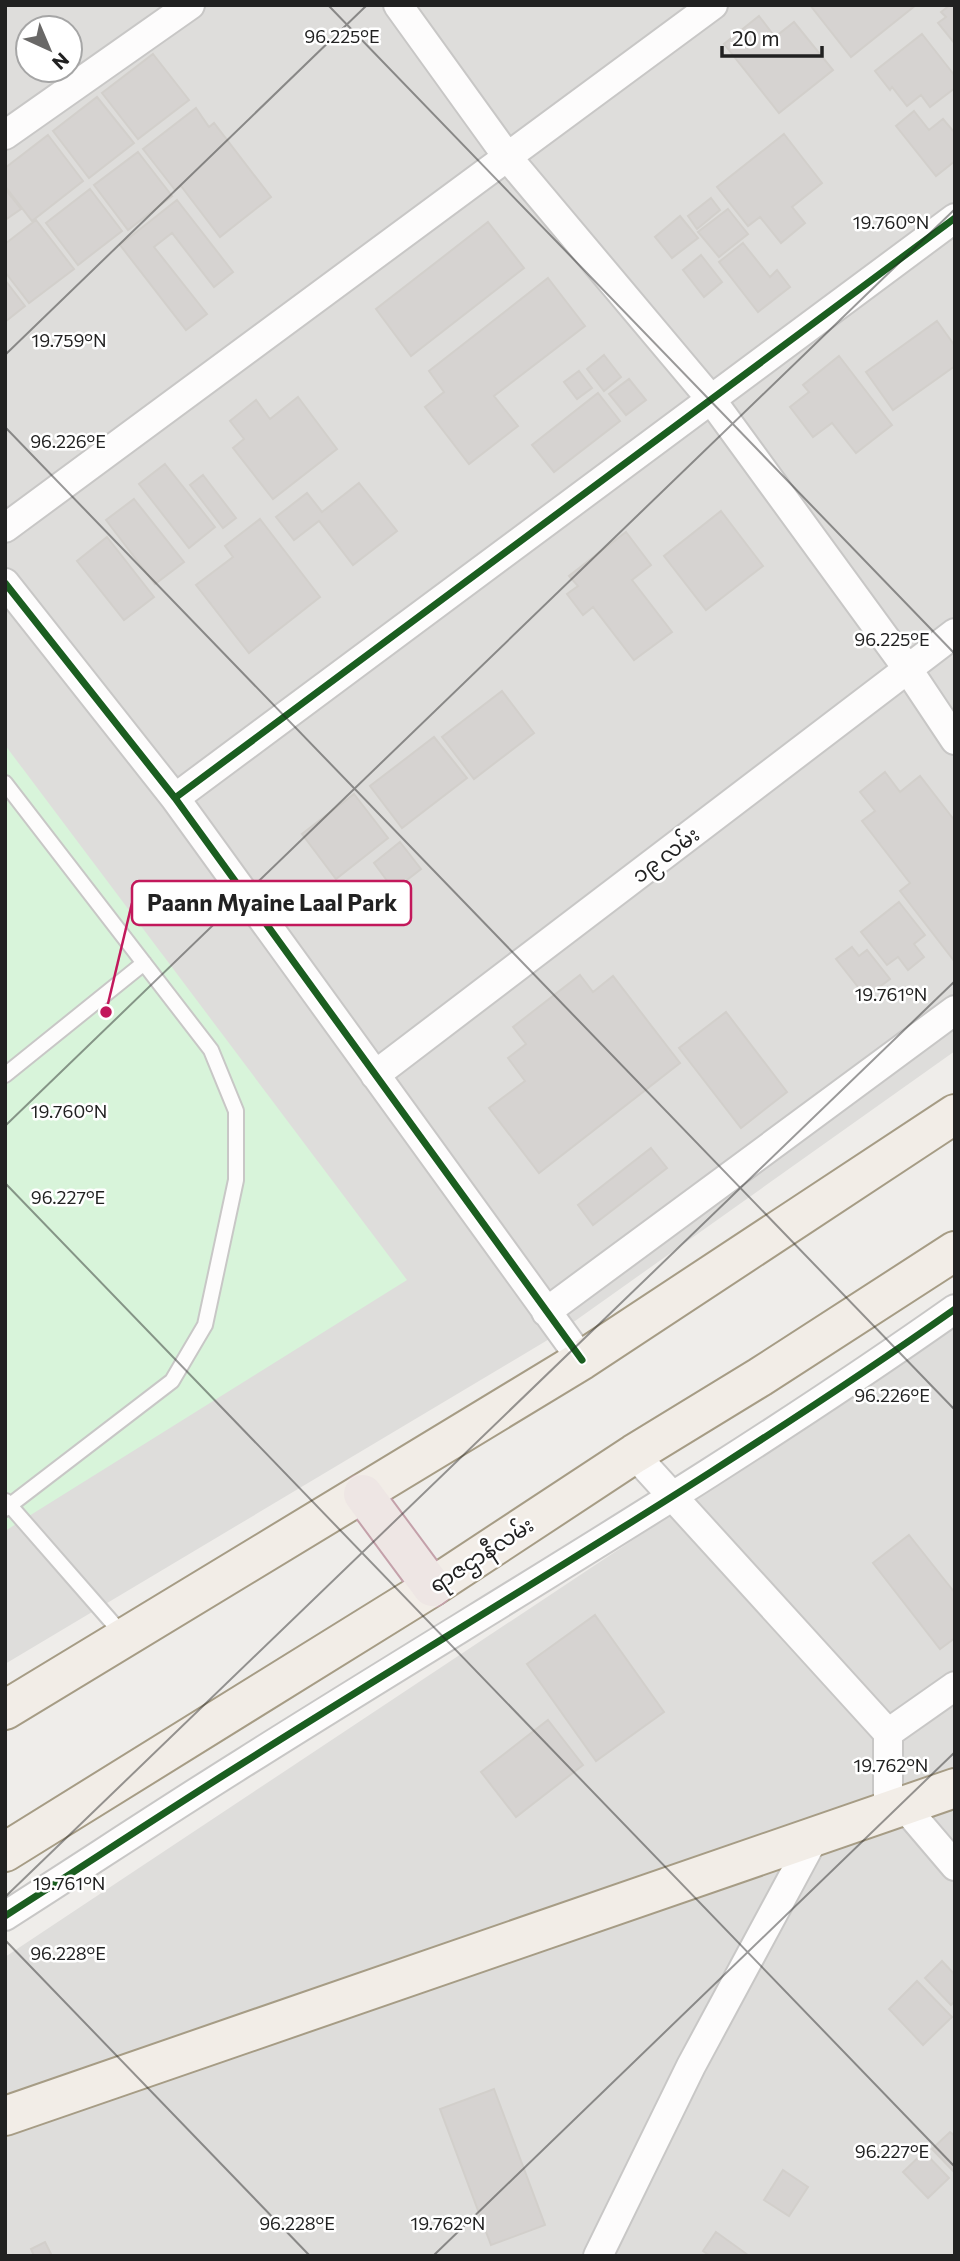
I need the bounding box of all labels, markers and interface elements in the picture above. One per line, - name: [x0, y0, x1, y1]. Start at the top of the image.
- north arrow: [14, 14, 84, 84]
- scale bar: [722, 14, 822, 58]
- text: 96.225°E: [304, 25, 380, 47]
- text: 20 m: [732, 25, 780, 50]
- text: N: [48, 48, 74, 75]
- text: 19.760°N: [853, 211, 929, 233]
- text: 19.759°N: [31, 329, 107, 351]
- text: 96.226°E: [30, 430, 106, 452]
- text: 96.225°E: [854, 628, 930, 650]
- street label: ၁၉ လမ်း: [625, 819, 707, 892]
- callout: Paann Myaine Laal Park: [132, 881, 411, 925]
- text: Paann Myaine Laal Park: [147, 888, 397, 916]
- text: 19.761°N: [855, 983, 927, 1005]
- text: 19.760°N: [31, 1100, 107, 1122]
- text: 96.227°E: [31, 1186, 105, 1208]
- text: 96.226°E: [854, 1384, 930, 1406]
- street label: ရာဇဌာနီလမ်း: [423, 1509, 541, 1602]
- text: 19.762°N: [854, 1754, 928, 1776]
- text: 19.761°N: [33, 1872, 105, 1894]
- text: 96.228°E: [30, 1942, 106, 1964]
- text: 96.227°E: [855, 2140, 929, 2162]
- text: 96.228°E: [259, 2212, 335, 2234]
- text: 19.762°N: [411, 2212, 485, 2234]

